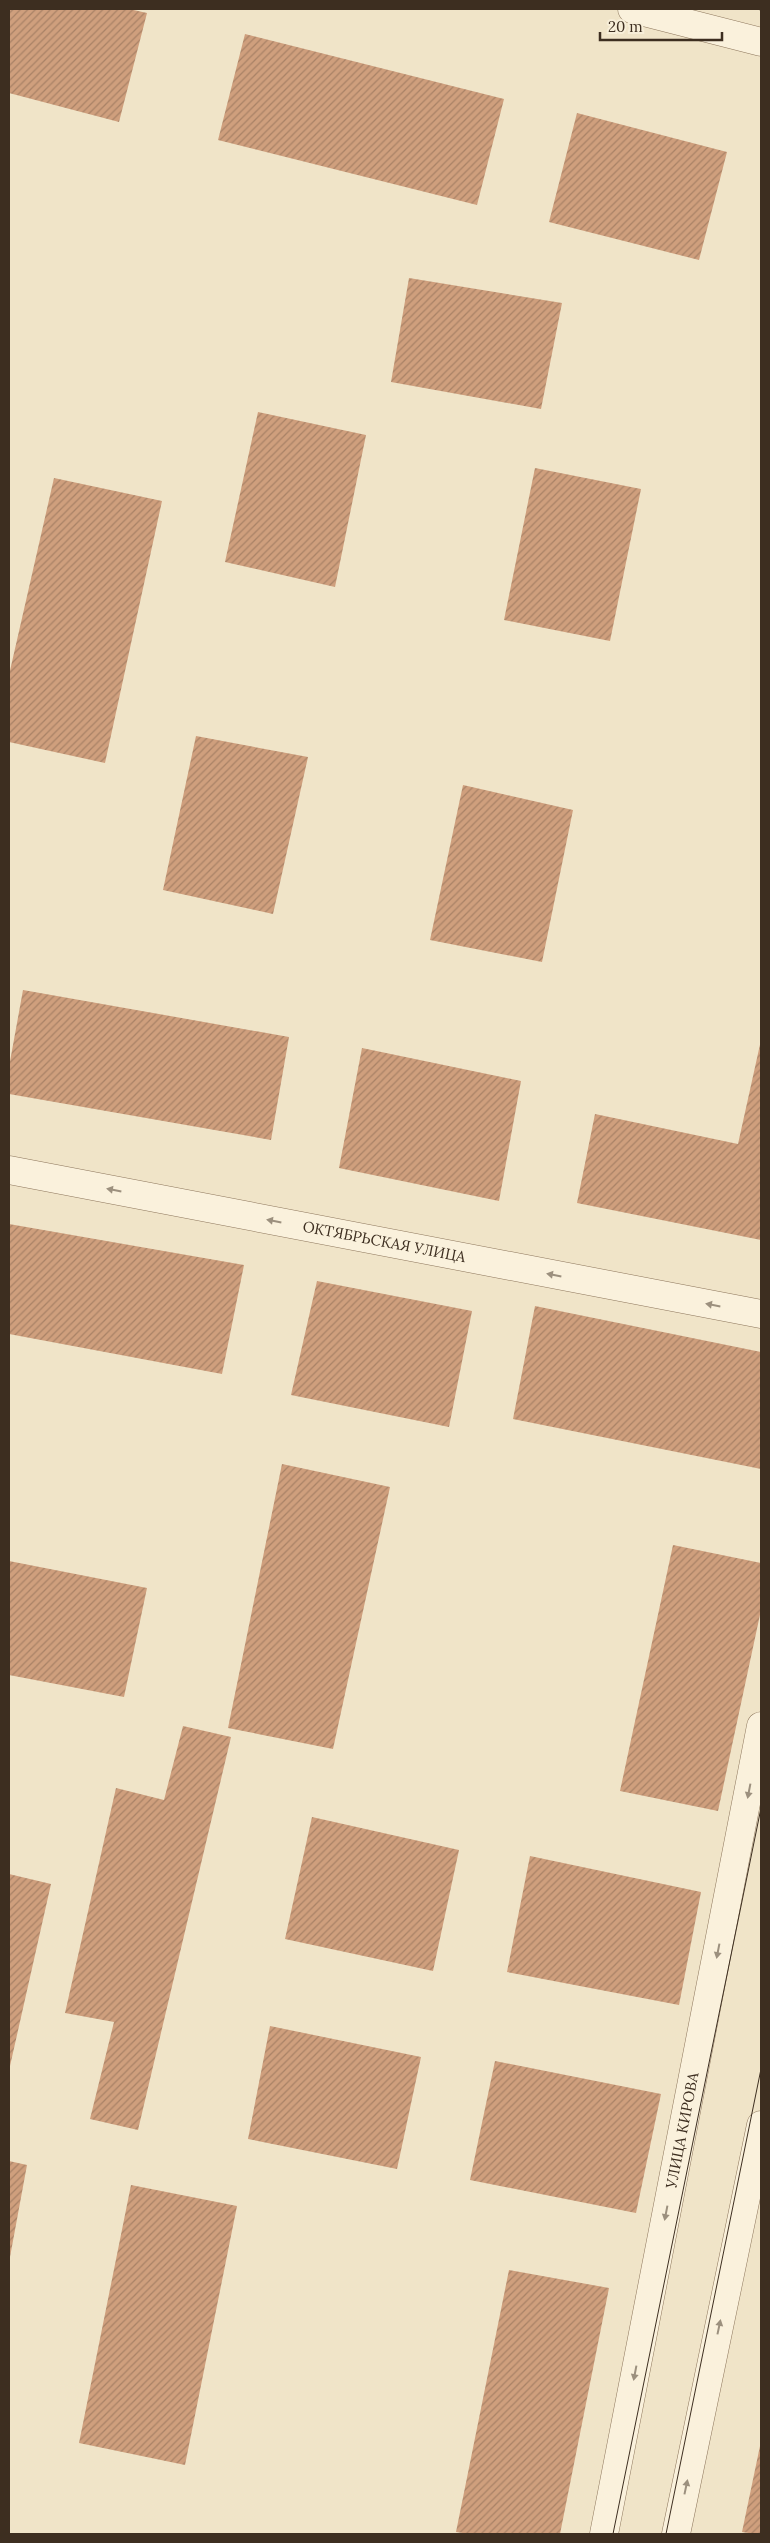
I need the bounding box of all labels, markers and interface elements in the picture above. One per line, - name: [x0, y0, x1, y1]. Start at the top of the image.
- scale bar: [600, 10, 722, 42]
- text: 20 m: [608, 17, 643, 36]
- one-way arrow: [106, 1186, 122, 1194]
- street label: ОКТЯБРЬСКАЯ УЛИЦА: [301, 1216, 468, 1266]
- one-way arrow: [266, 1217, 281, 1225]
- one-way arrow: [545, 1270, 561, 1278]
- one-way arrow: [705, 1301, 721, 1309]
- one-way arrow: [744, 1783, 752, 1799]
- one-way arrow: [713, 1943, 721, 1959]
- street label: УЛИЦА КИРОВА: [661, 2070, 703, 2191]
- one-way arrow: [662, 2206, 670, 2222]
- one-way arrow: [715, 2320, 723, 2335]
- one-way arrow: [631, 2365, 639, 2381]
- one-way arrow: [682, 2479, 690, 2494]

